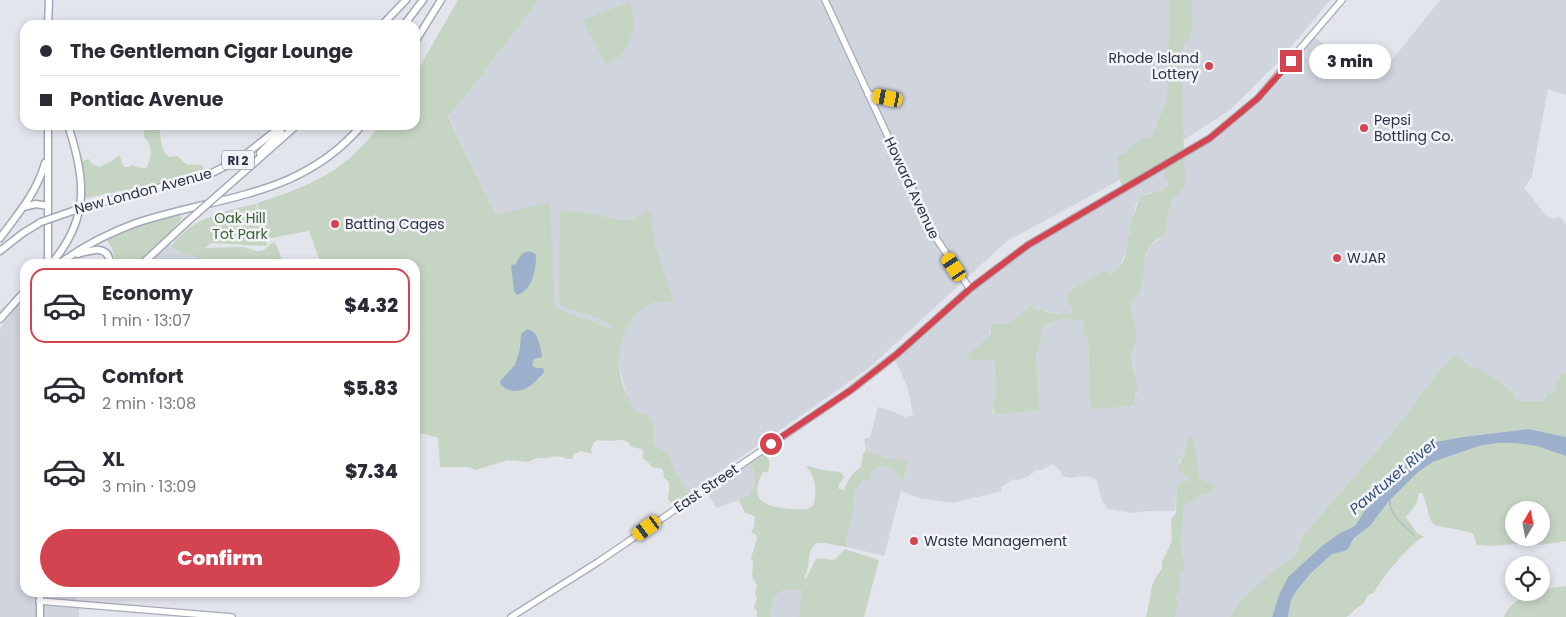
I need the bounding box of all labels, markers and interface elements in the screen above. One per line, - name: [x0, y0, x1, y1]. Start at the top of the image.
- text: The Gentleman Cigar Lounge: [70, 38, 353, 65]
- callout: 3 min: [1308, 44, 1391, 78]
- place label: Rhode Island Lottery: [1109, 48, 1199, 84]
- route end: [1280, 50, 1302, 72]
- text: 3 min: [1327, 50, 1373, 73]
- marker: Rhode Island Lottery: [1203, 60, 1215, 72]
- text: Pontiac Avenue: [70, 86, 223, 113]
- car: [871, 88, 904, 108]
- place label: Pepsi Bottling Co.: [1374, 110, 1454, 146]
- marker: Pepsi Bottling Co.: [1358, 122, 1370, 134]
- street label: Howard Avenue: [880, 134, 945, 243]
- road number: RI 2: [222, 150, 254, 170]
- street label: New London Avenue: [72, 163, 214, 219]
- park label: Oak Hill Tot Park: [212, 208, 268, 244]
- place label: Batting Cages: [345, 214, 445, 234]
- marker: Batting Cages: [329, 218, 341, 230]
- place label: WJAR: [1347, 248, 1386, 268]
- car: [939, 250, 968, 284]
- marker: WJAR: [1331, 252, 1343, 264]
- text: Economy: [102, 280, 193, 307]
- icon: car: [42, 283, 87, 328]
- text: $4.32: [344, 292, 398, 319]
- text: 1 min · 13:07: [102, 309, 191, 332]
- text: Comfort: [102, 363, 184, 390]
- icon: car: [42, 366, 87, 411]
- text: $5.83: [343, 375, 398, 402]
- text: 2 min · 13:08: [102, 392, 196, 415]
- route start: [760, 433, 782, 455]
- water label: Pawtuxet River: [1345, 433, 1442, 519]
- text: XL: [102, 446, 125, 473]
- icon: car: [42, 449, 87, 494]
- text: $7.34: [345, 458, 398, 485]
- street label: East Street: [670, 459, 742, 517]
- text: 3 min · 13:09: [102, 475, 196, 498]
- north arrow: [1505, 501, 1550, 546]
- map controls: [1505, 501, 1550, 601]
- car: [630, 513, 663, 543]
- button: Confirm: [40, 529, 400, 587]
- place label: Waste Management: [924, 531, 1067, 551]
- marker: Waste Management: [908, 535, 920, 547]
- button: locate: [1505, 556, 1550, 601]

